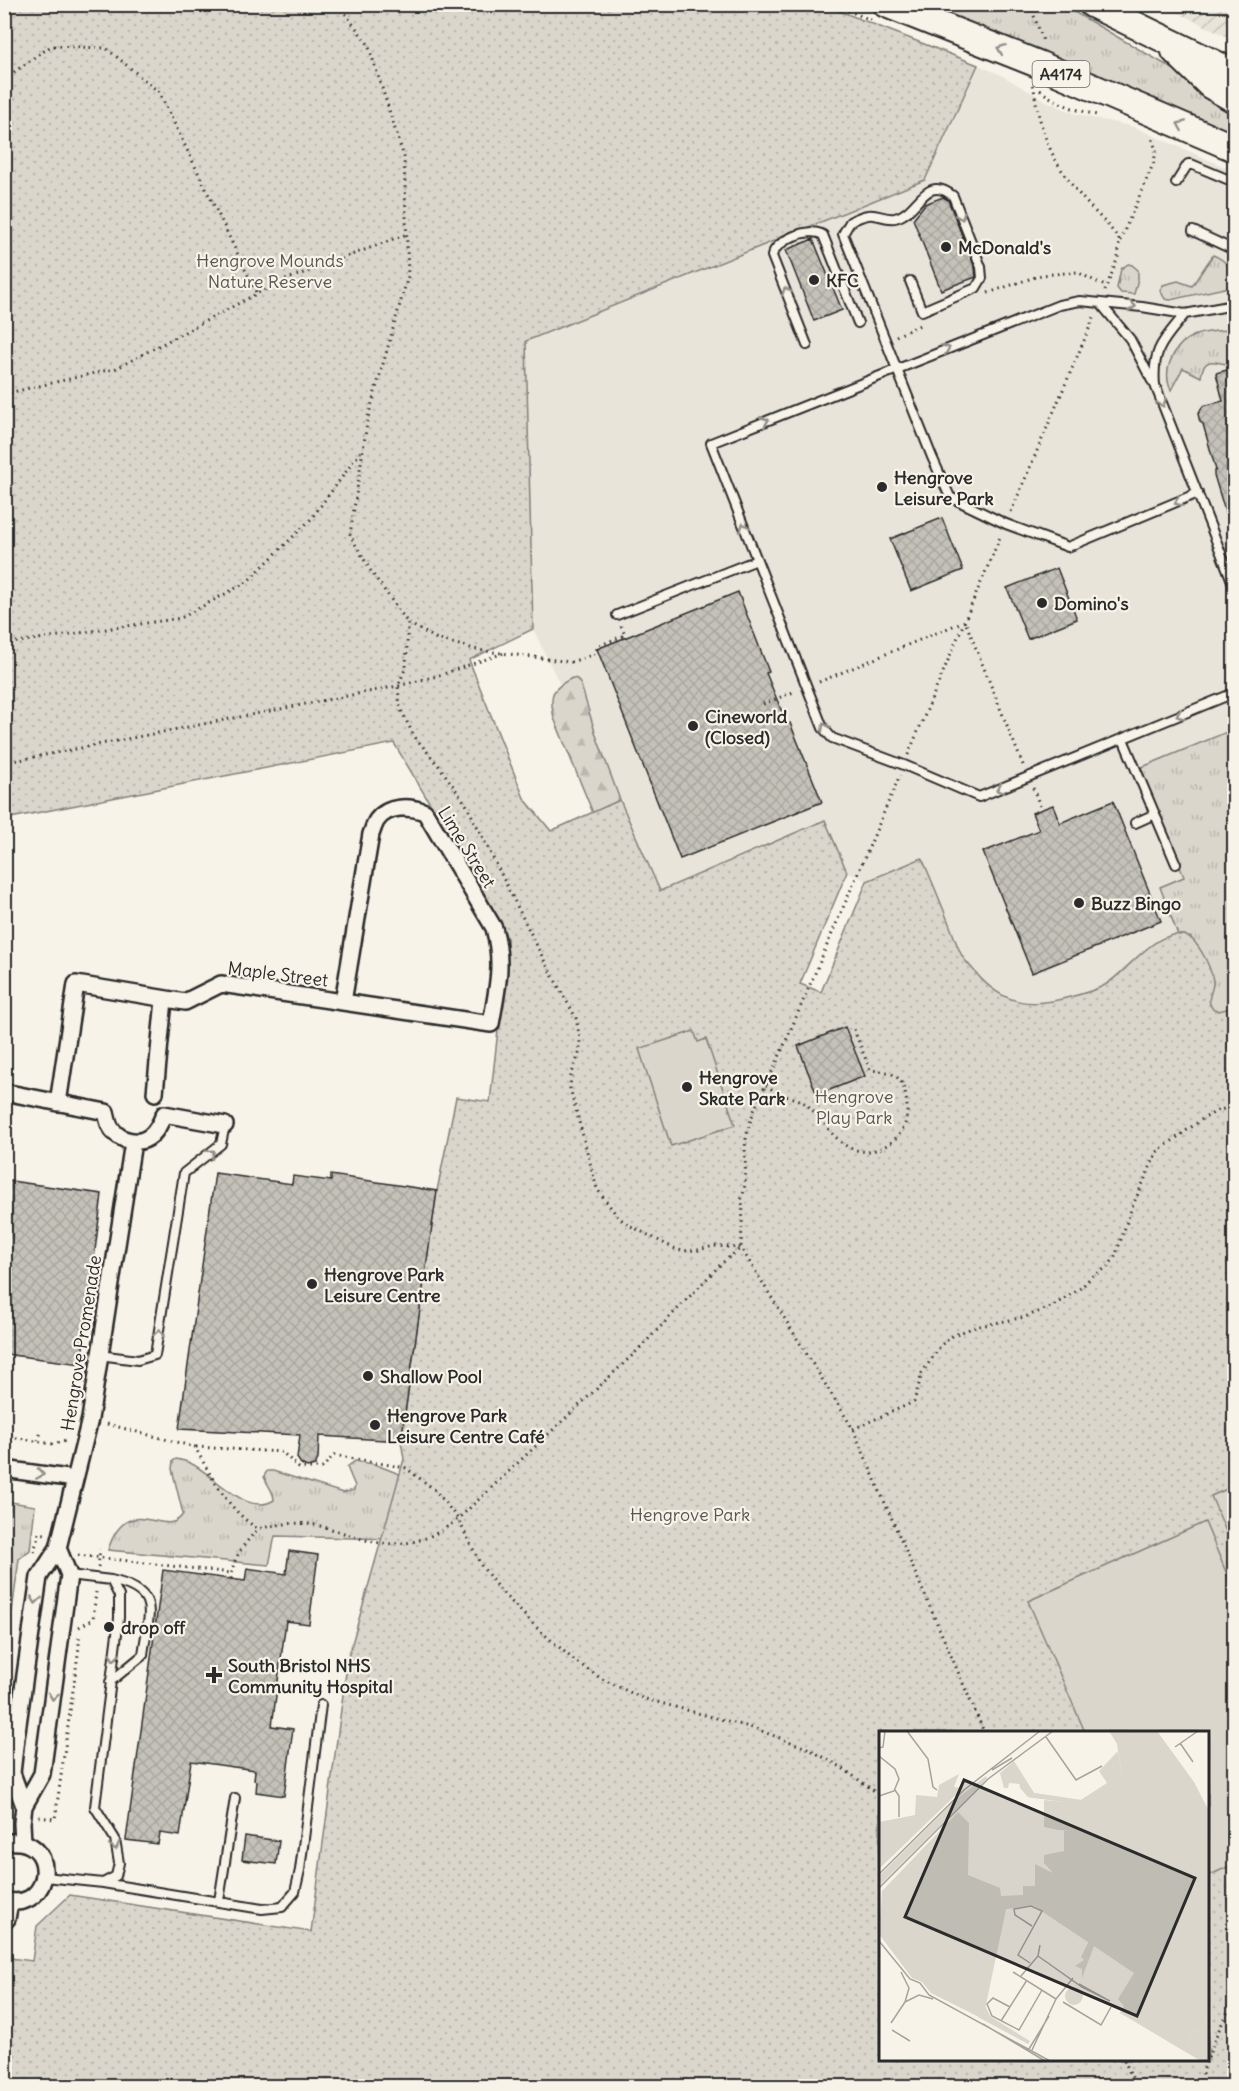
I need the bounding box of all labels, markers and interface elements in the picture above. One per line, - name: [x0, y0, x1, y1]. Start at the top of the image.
- one-way arrow: [996, 44, 1007, 56]
- road number: A4174: [1032, 61, 1090, 87]
- one-way arrow: [1176, 120, 1187, 132]
- one-way arrow: [954, 210, 966, 221]
- place label: McDonald's: [958, 236, 1051, 259]
- marker: McDonald's: [939, 240, 953, 254]
- park label: Hengrove Mounds Nature Reserve: [196, 249, 344, 293]
- place label: KFC: [826, 269, 859, 292]
- marker: KFC: [807, 273, 821, 287]
- one-way arrow: [780, 286, 793, 296]
- one-way arrow: [1128, 299, 1137, 312]
- one-way arrow: [940, 344, 951, 356]
- one-way arrow: [1155, 397, 1167, 408]
- one-way arrow: [759, 416, 770, 428]
- place label: Hengrove Leisure Park: [894, 466, 994, 510]
- marker: Hengrove Leisure Park: [875, 480, 889, 494]
- one-way arrow: [1173, 494, 1184, 506]
- one-way arrow: [739, 522, 751, 533]
- place label: Domino's: [1054, 592, 1129, 615]
- marker: Domino's: [1035, 596, 1049, 610]
- place label: Cineworld (Closed): [705, 705, 788, 749]
- one-way arrow: [1176, 708, 1187, 720]
- marker: Cineworld (Closed): [686, 719, 700, 733]
- one-way arrow: [820, 723, 832, 733]
- one-way arrow: [995, 782, 1006, 795]
- street label: Lime Street: [433, 802, 501, 892]
- place label: Buzz Bingo: [1091, 892, 1181, 915]
- marker: Buzz Bingo: [1072, 896, 1086, 910]
- street label: Maple Street: [226, 956, 330, 992]
- place label: Hengrove Skate Park: [699, 1066, 785, 1110]
- marker: Hengrove Skate Park: [680, 1080, 694, 1094]
- park label: Hengrove Play Park: [815, 1085, 893, 1129]
- one-way arrow: [204, 1149, 215, 1160]
- street label: Hengrove Promenade: [56, 1254, 106, 1432]
- place label: Hengrove Park Leisure Centre: [324, 1263, 444, 1307]
- marker: Hengrove Park Leisure Centre: [305, 1277, 319, 1291]
- one-way arrow: [152, 1328, 165, 1338]
- place label: Shallow Pool: [380, 1365, 482, 1388]
- marker: Shallow Pool: [361, 1369, 375, 1383]
- place label: Hengrove Park Leisure Centre Café: [387, 1404, 545, 1448]
- marker: Hengrove Park Leisure Centre Café: [368, 1418, 382, 1432]
- one-way arrow: [35, 1467, 44, 1479]
- park label: Hengrove Park: [630, 1503, 750, 1526]
- one-way arrow: [30, 1596, 42, 1605]
- place label: drop off: [121, 1616, 186, 1639]
- marker: drop off: [102, 1620, 116, 1634]
- one-way arrow: [108, 1653, 120, 1662]
- place label: South Bristol NHS Community Hospital: [228, 1654, 393, 1698]
- marker: South Bristol NHS Community Hospital: [205, 1666, 223, 1684]
- one-way arrow: [47, 1691, 59, 1700]
- inset map: [879, 1731, 1209, 2061]
- one-way arrow: [108, 1841, 121, 1851]

